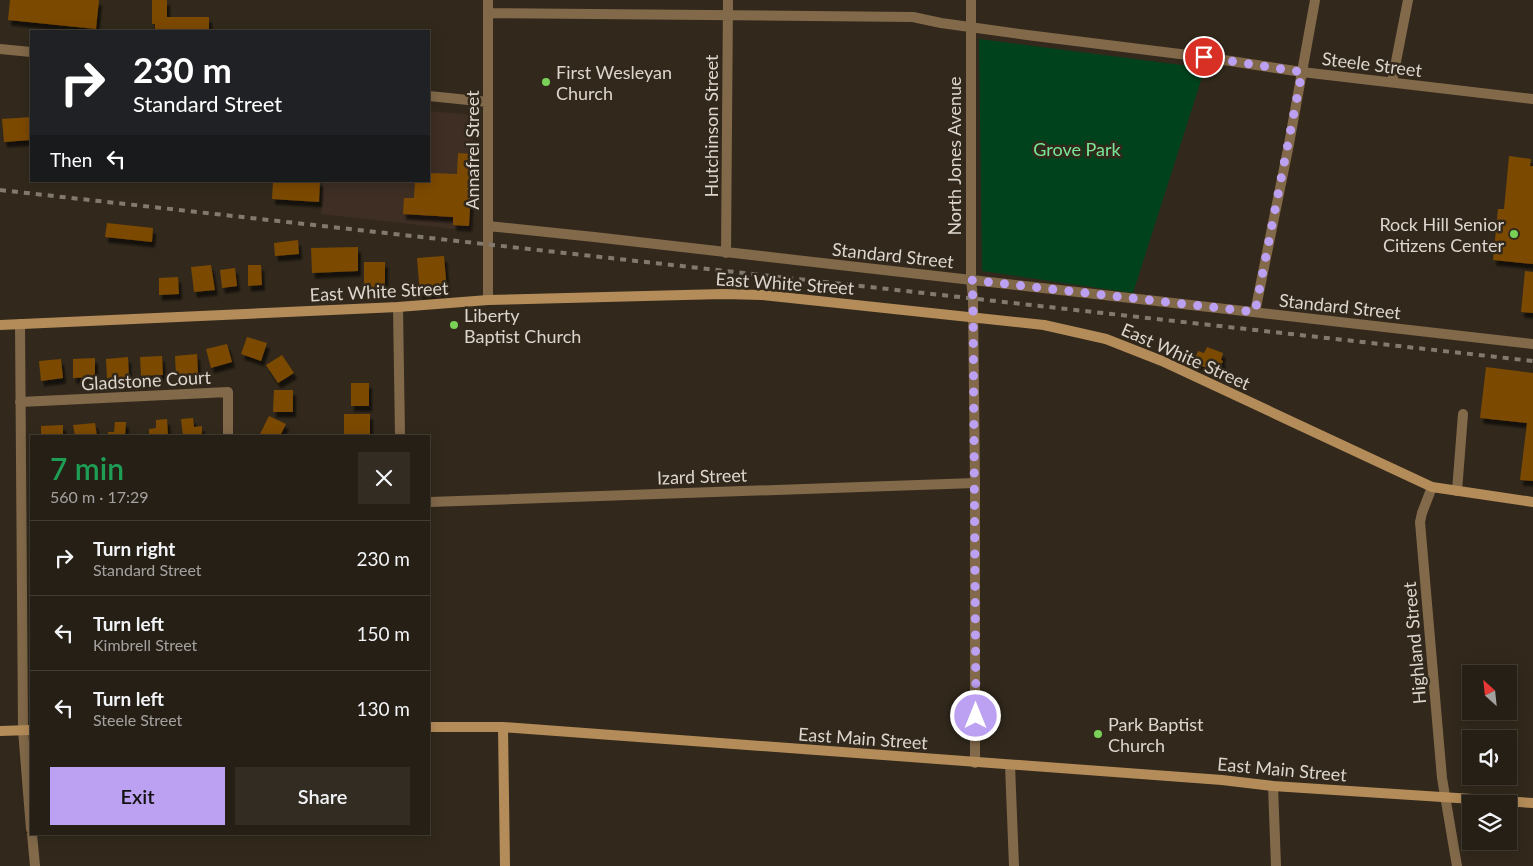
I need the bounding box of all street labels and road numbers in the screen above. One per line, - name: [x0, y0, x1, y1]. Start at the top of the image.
- street label: Steele Street: [1321, 47, 1424, 81]
- street label: Hutchinson Street: [700, 54, 722, 198]
- street label: North Jones Avenue: [943, 76, 965, 236]
- street label: Annafrel Street: [461, 90, 483, 210]
- street label: Standard Street: [831, 238, 955, 272]
- street label: East White Street: [715, 267, 855, 299]
- street label: East White Street: [309, 276, 449, 306]
- street label: Standard Street: [1278, 289, 1402, 323]
- street label: East White Street: [1118, 318, 1254, 394]
- street label: Gladstone Court: [81, 366, 212, 394]
- street label: Izard Street: [657, 463, 748, 489]
- street label: Highland Street: [1398, 580, 1430, 705]
- street label: East Main Street: [797, 722, 929, 754]
- street label: East Main Street: [1216, 752, 1348, 786]

